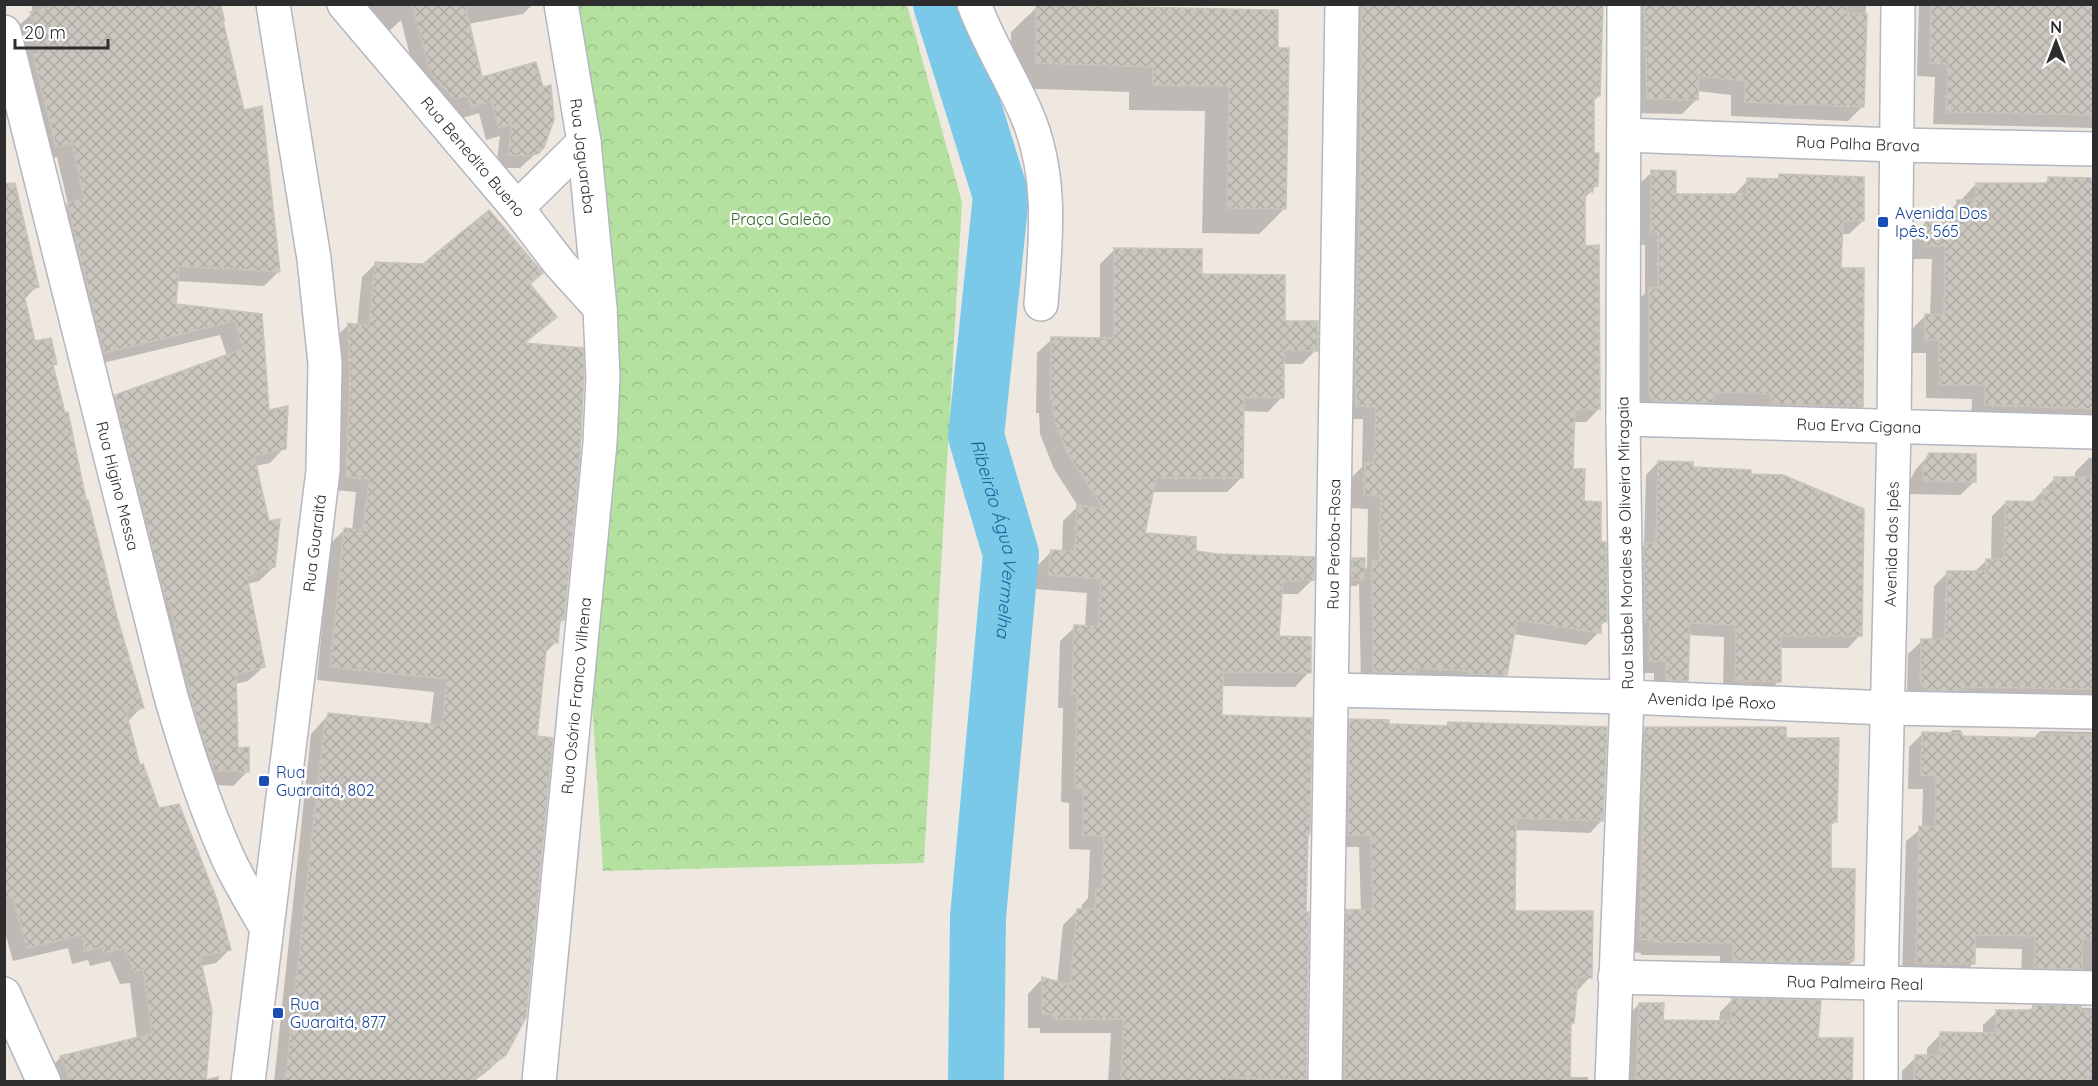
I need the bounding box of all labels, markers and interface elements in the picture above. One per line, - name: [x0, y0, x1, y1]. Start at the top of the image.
- scale bar: [15, 12, 108, 50]
- north arrow: [2026, 12, 2086, 72]
- text: N: [2050, 17, 2062, 37]
- text: 20 m: [24, 21, 66, 44]
- street label: Rua Benedito Bueno: [417, 92, 530, 221]
- street label: Rua Jaguaraba: [566, 97, 600, 215]
- street label: Rua Palha Brava: [1796, 131, 1920, 155]
- place label: Avenida Dos Ipês, 565: [1895, 203, 1988, 241]
- park label: Praça Galeão: [731, 209, 831, 229]
- marker: Avenida Dos Ipês, 565: [1876, 215, 1890, 229]
- street label: Rua Isabel Morales de Oliveira Miragaia: [1612, 396, 1638, 690]
- street label: Rua Erva Cigana: [1796, 414, 1922, 437]
- street label: Rua Higino Messa: [92, 419, 144, 553]
- water label: Ribeirão Água Vermelha: [966, 436, 1023, 640]
- street label: Rua Peroba-Rosa: [1322, 478, 1345, 610]
- street label: Avenida dos Ipês: [1880, 481, 1903, 607]
- street label: Rua Guaraitá: [298, 493, 330, 593]
- street label: Rua Osório Franco Vilhena: [557, 596, 595, 795]
- street label: Avenida Ipê Roxo: [1647, 688, 1776, 713]
- place label: Rua Guaraitá, 802: [276, 762, 375, 800]
- marker: Rua Guaraitá, 802: [257, 774, 271, 788]
- street label: Rua Palmeira Real: [1786, 971, 1924, 994]
- place label: Rua Guaraitá, 877: [290, 994, 386, 1032]
- marker: Rua Guaraitá, 877: [271, 1006, 285, 1020]

